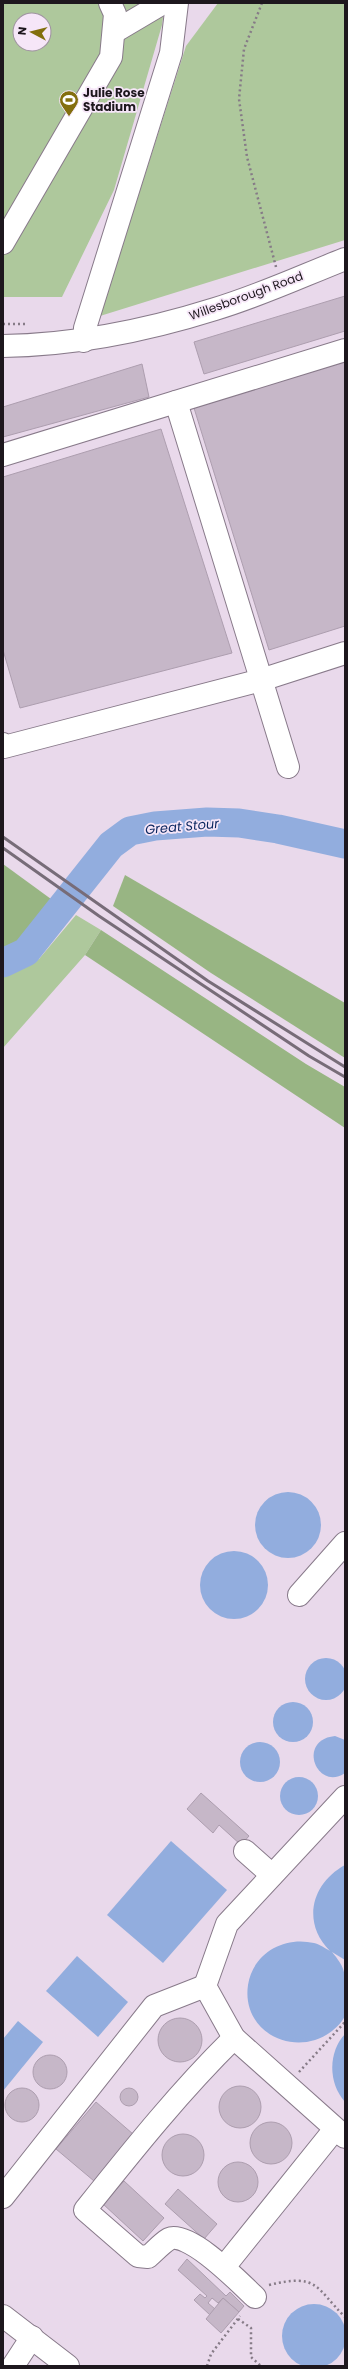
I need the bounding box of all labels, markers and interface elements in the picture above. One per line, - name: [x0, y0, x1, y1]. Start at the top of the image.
- north arrow: [12, 12, 52, 52]
- text: N: [14, 26, 31, 36]
- place label: Julie Rose Stadium: [83, 84, 145, 115]
- sports icon: Julie Rose Stadium: [58, 89, 80, 117]
- street label: Willesborough Road: [186, 267, 305, 324]
- water label: Great Stour: [144, 814, 221, 839]

